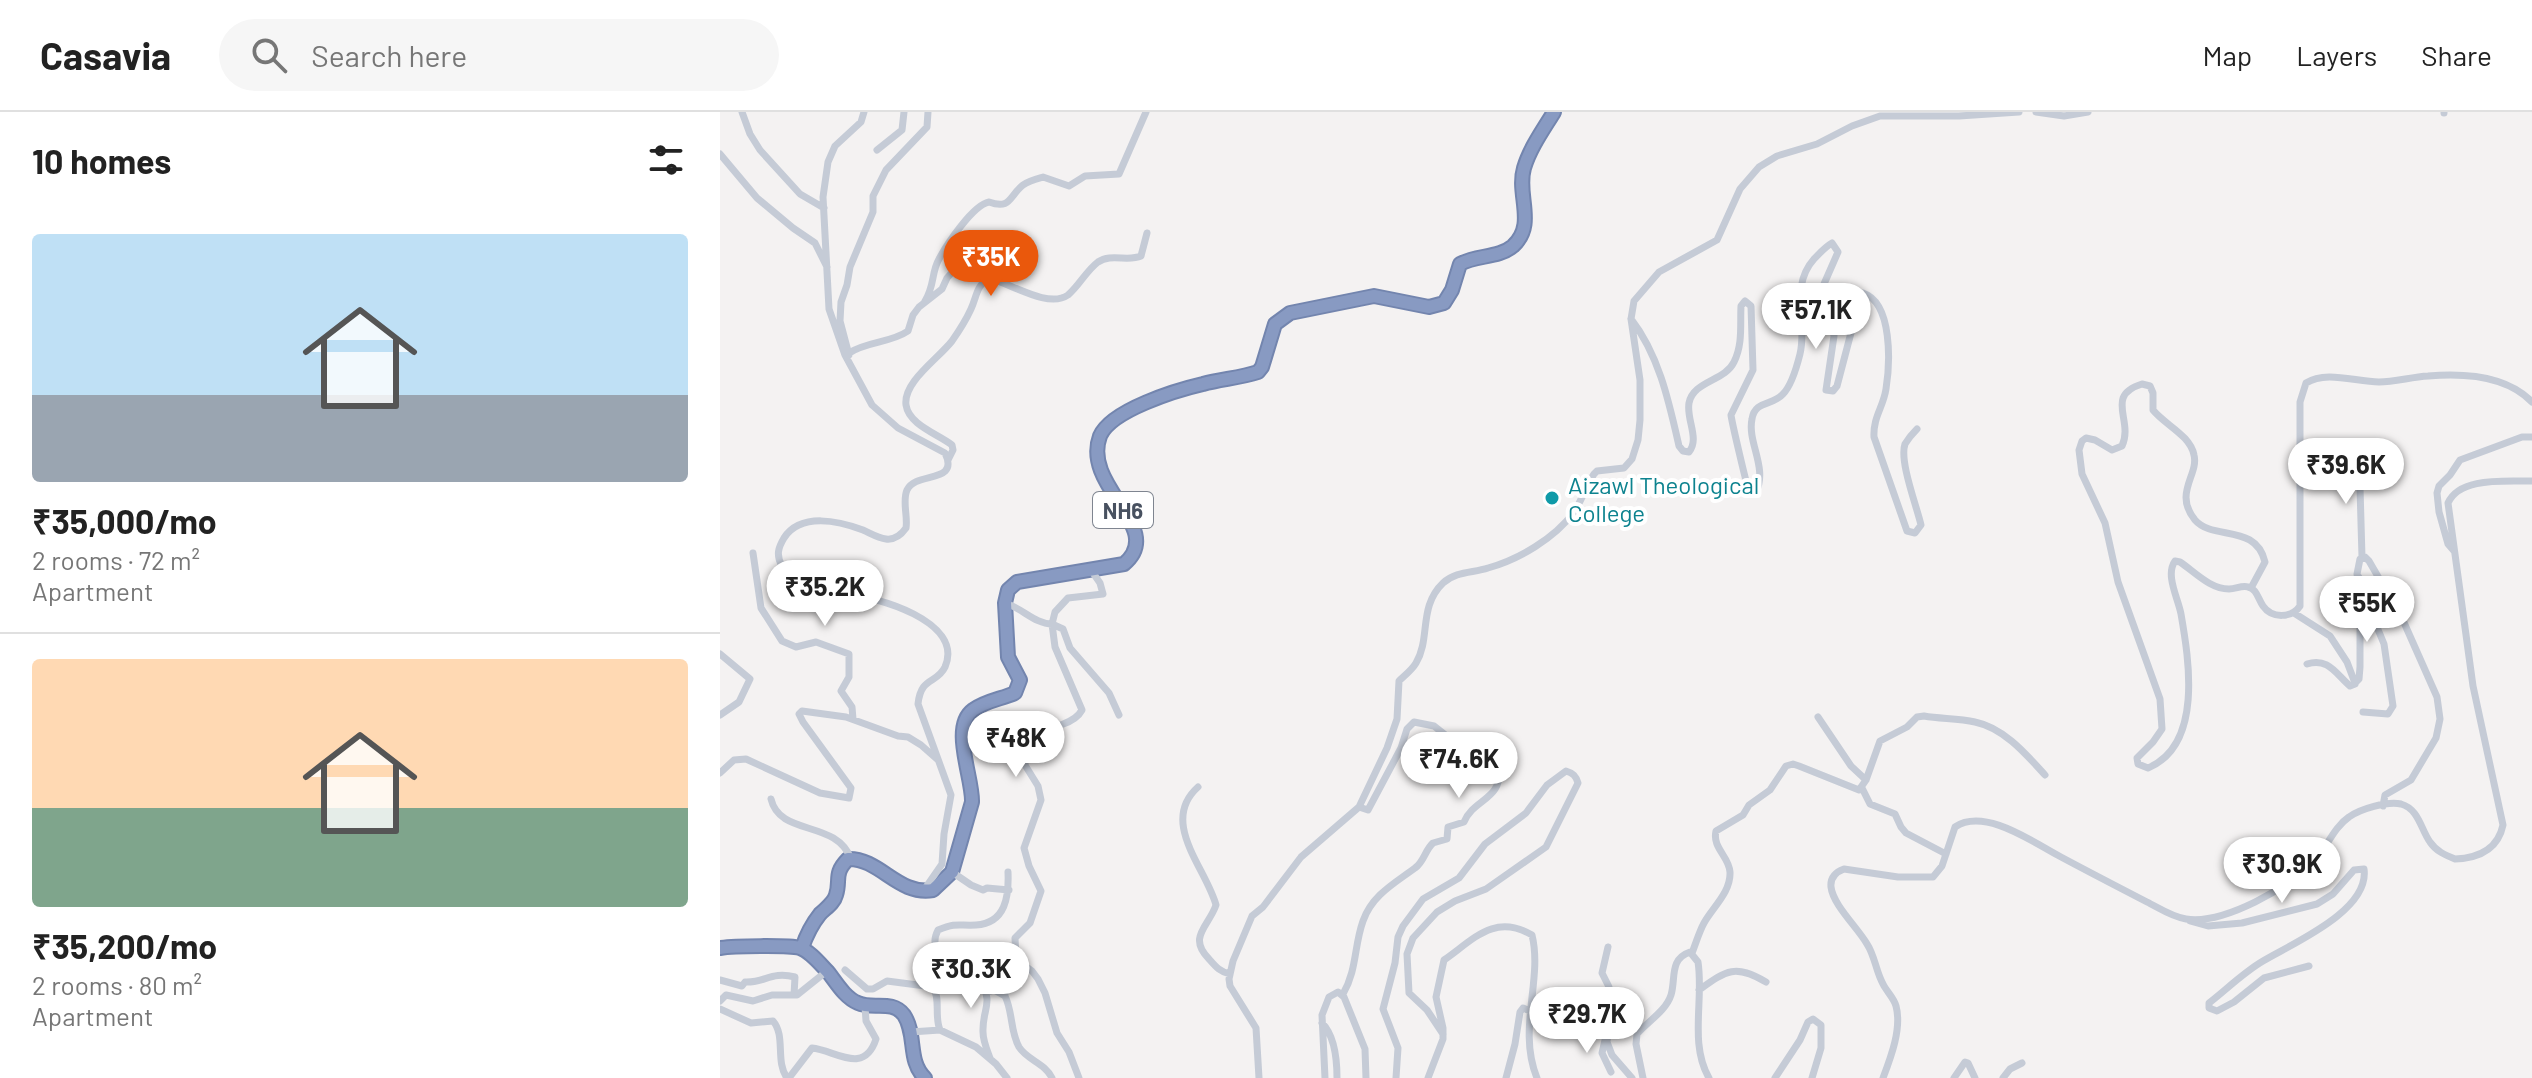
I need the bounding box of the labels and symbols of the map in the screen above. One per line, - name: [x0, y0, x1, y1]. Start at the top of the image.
- pin: ₹35K: [944, 230, 1038, 298]
- pin: ₹57.1K: [1751, 283, 1881, 351]
- pin: ₹39.6K: [2281, 438, 2411, 506]
- place label: Aizawl Theological College: [1568, 470, 1759, 527]
- marker: Aizawl Theological College: [1543, 489, 1561, 507]
- road number: NH6: [1093, 492, 1153, 528]
- pin: ₹35.2K: [760, 560, 890, 628]
- pin: ₹55K: [2320, 576, 2414, 644]
- pin: ₹48K: [969, 711, 1063, 779]
- pin: ₹74.6K: [1394, 732, 1524, 800]
- pin: ₹30.9K: [2217, 837, 2347, 905]
- pin: ₹30.3K: [906, 942, 1036, 1010]
- pin: ₹29.7K: [1522, 987, 1652, 1055]

